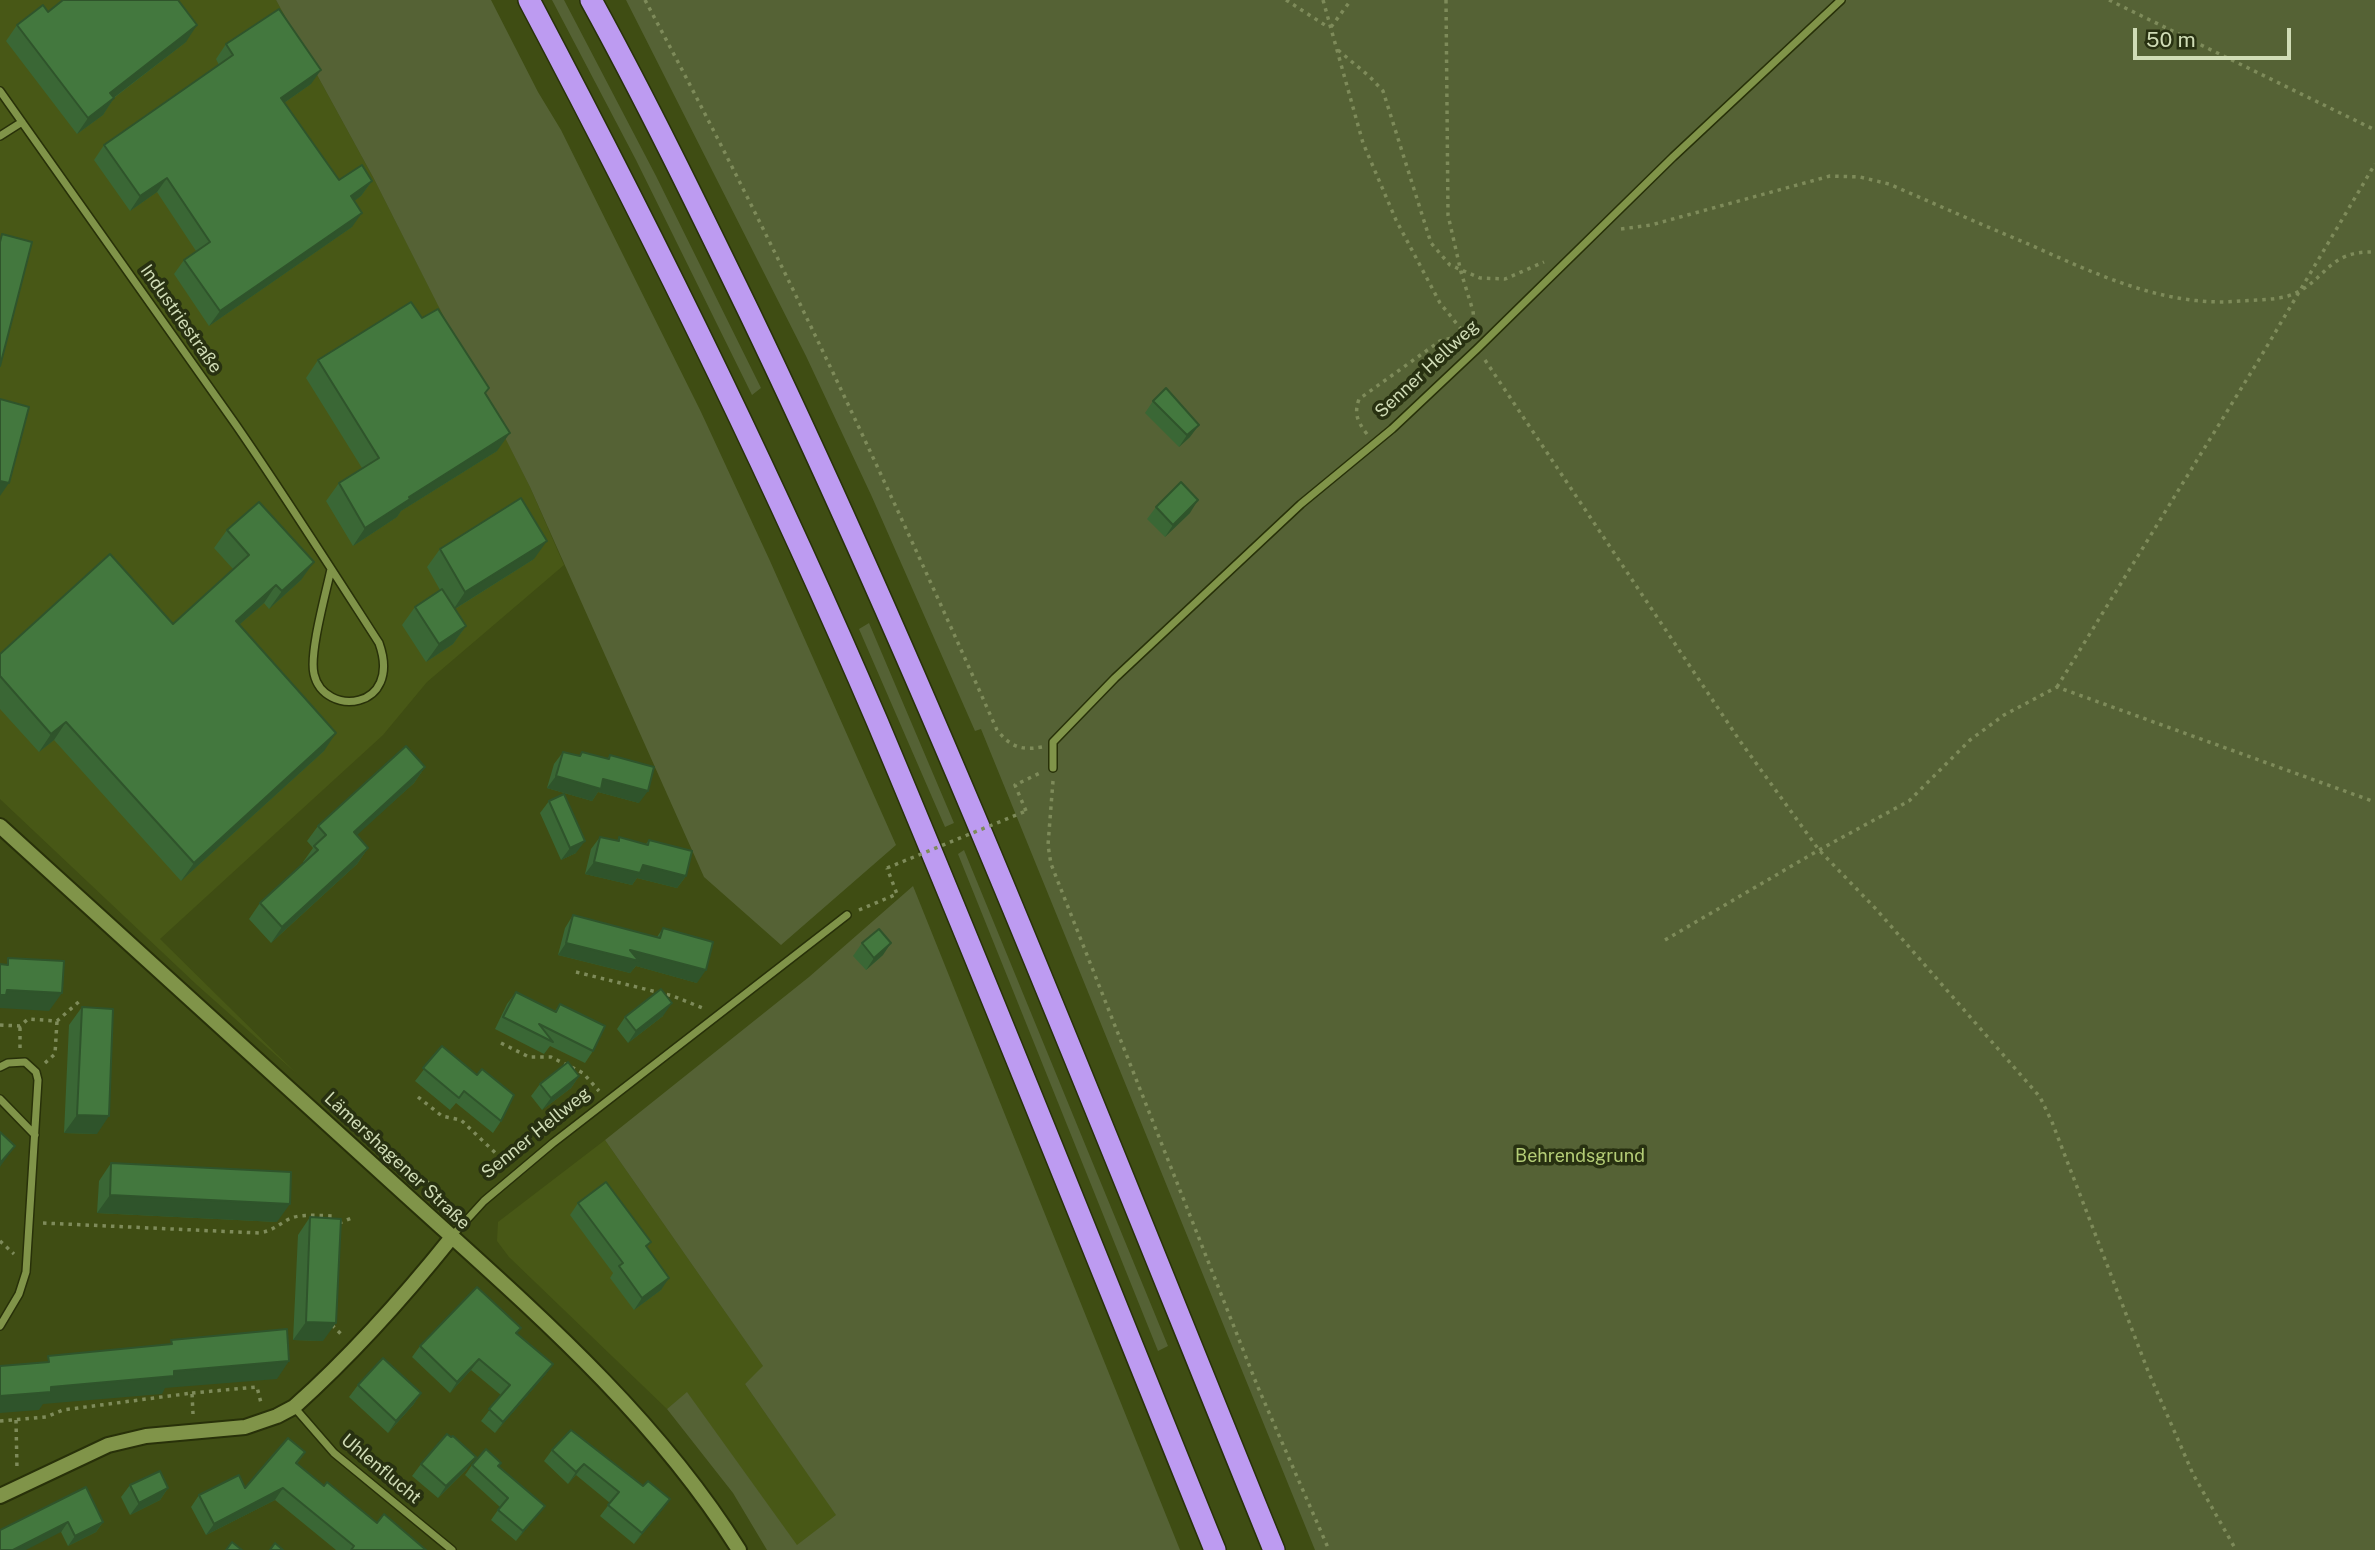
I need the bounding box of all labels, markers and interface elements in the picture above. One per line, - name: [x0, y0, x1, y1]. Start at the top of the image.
- scale bar: [2137, 14, 2294, 58]
- text: 50 m: [2146, 27, 2196, 52]
- street label: Industriestraße: [136, 261, 226, 377]
- street label: Senner Hellweg: [1371, 315, 1483, 423]
- street label: Senner Hellweg: [477, 1082, 595, 1184]
- street label: Lämershagener Straße: [320, 1088, 474, 1234]
- park label: Behrendsgrund: [1515, 1145, 1645, 1167]
- street label: Uhlenflucht: [337, 1429, 425, 1509]

